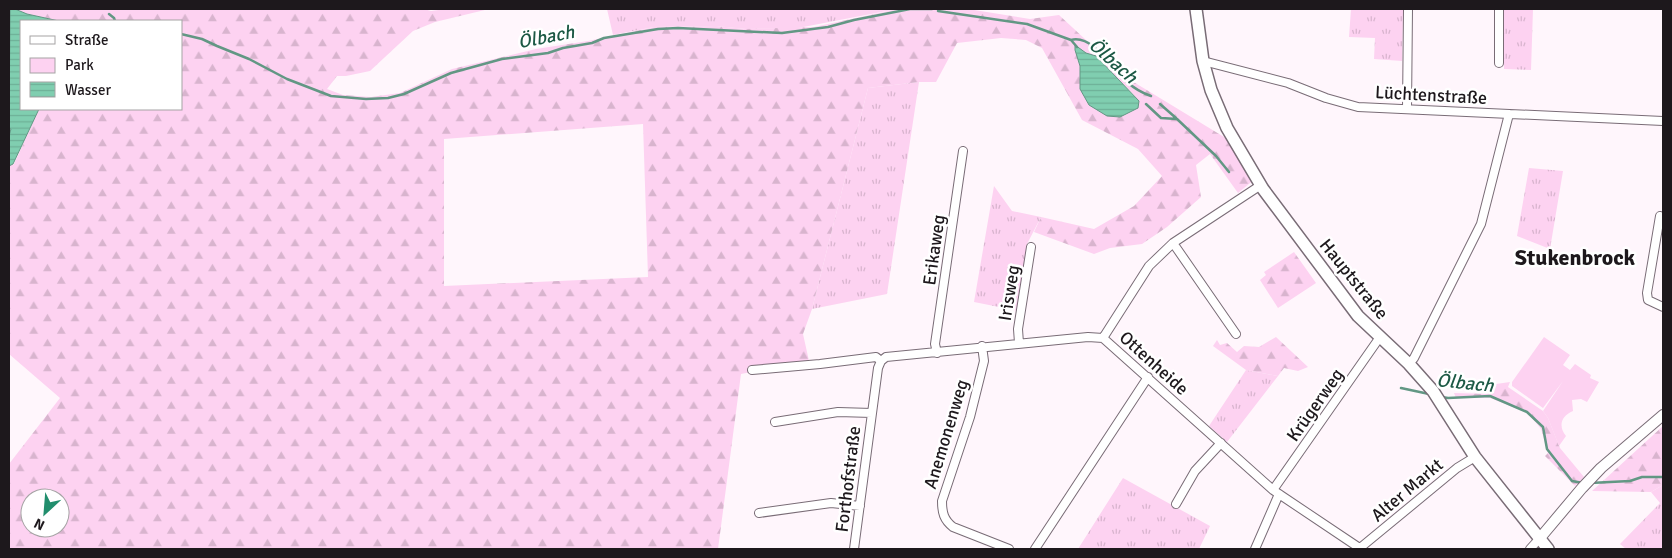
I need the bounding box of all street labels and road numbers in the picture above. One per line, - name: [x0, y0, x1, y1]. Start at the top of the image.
- street label: Lüchtenstraße: [1374, 81, 1488, 109]
- street label: Erikaweg: [918, 213, 950, 287]
- street label: Hauptstraße: [1315, 234, 1393, 324]
- street label: Irisweg: [994, 264, 1024, 322]
- street label: Ottenheide: [1115, 326, 1193, 400]
- street label: Krügerweg: [1282, 364, 1348, 446]
- street label: Anemonenweg: [919, 377, 973, 491]
- street label: Forthofstraße: [831, 425, 865, 533]
- street label: Alter Markt: [1367, 454, 1447, 526]

